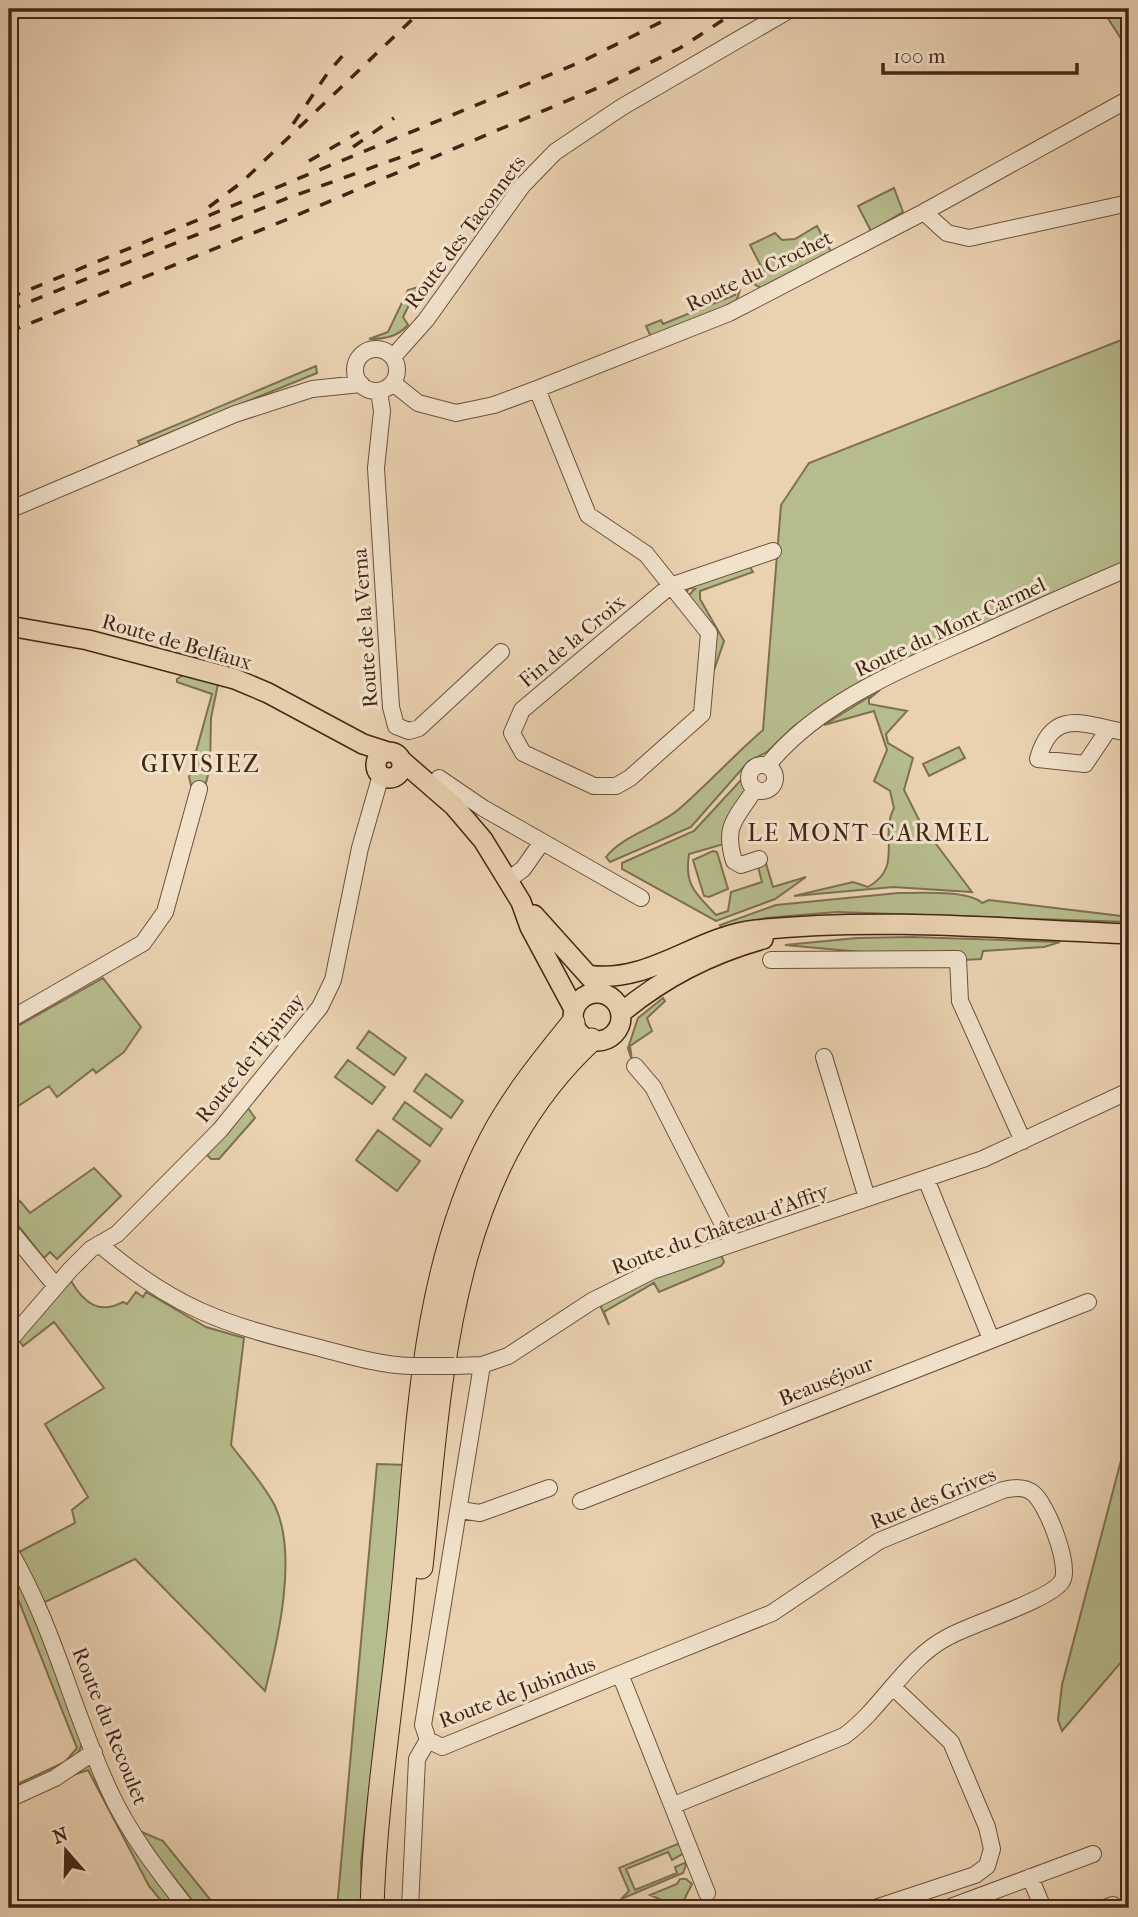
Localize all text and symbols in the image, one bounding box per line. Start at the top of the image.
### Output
scale bar [883,32,1077,76]
text: 100 m [893,44,946,68]
street label: Route des Taconnets [400,151,531,313]
street label: Route du Crochet [682,225,836,317]
street label: Route de la Verna [347,547,383,708]
street label: Route du Mont-Carmel [851,572,1050,682]
street label: Fin de la Croix [514,590,630,692]
street label: Route de Belfaux [99,609,255,675]
district label: GIVISIEZ [141,750,261,778]
district label: LE MONT-CARMEL [747,819,991,847]
street label: Route de l'Epinay [191,988,310,1127]
street label: Route du Château-d'Affry [608,1178,832,1279]
street label: Beauséjour [775,1351,877,1411]
street label: Rue des Grives [867,1462,1000,1534]
street label: Route du Recoulet [67,1644,153,1809]
street label: Route de Jubindus [435,1651,599,1733]
north arrow [32,1815,102,1885]
text: N [50,1823,72,1849]

